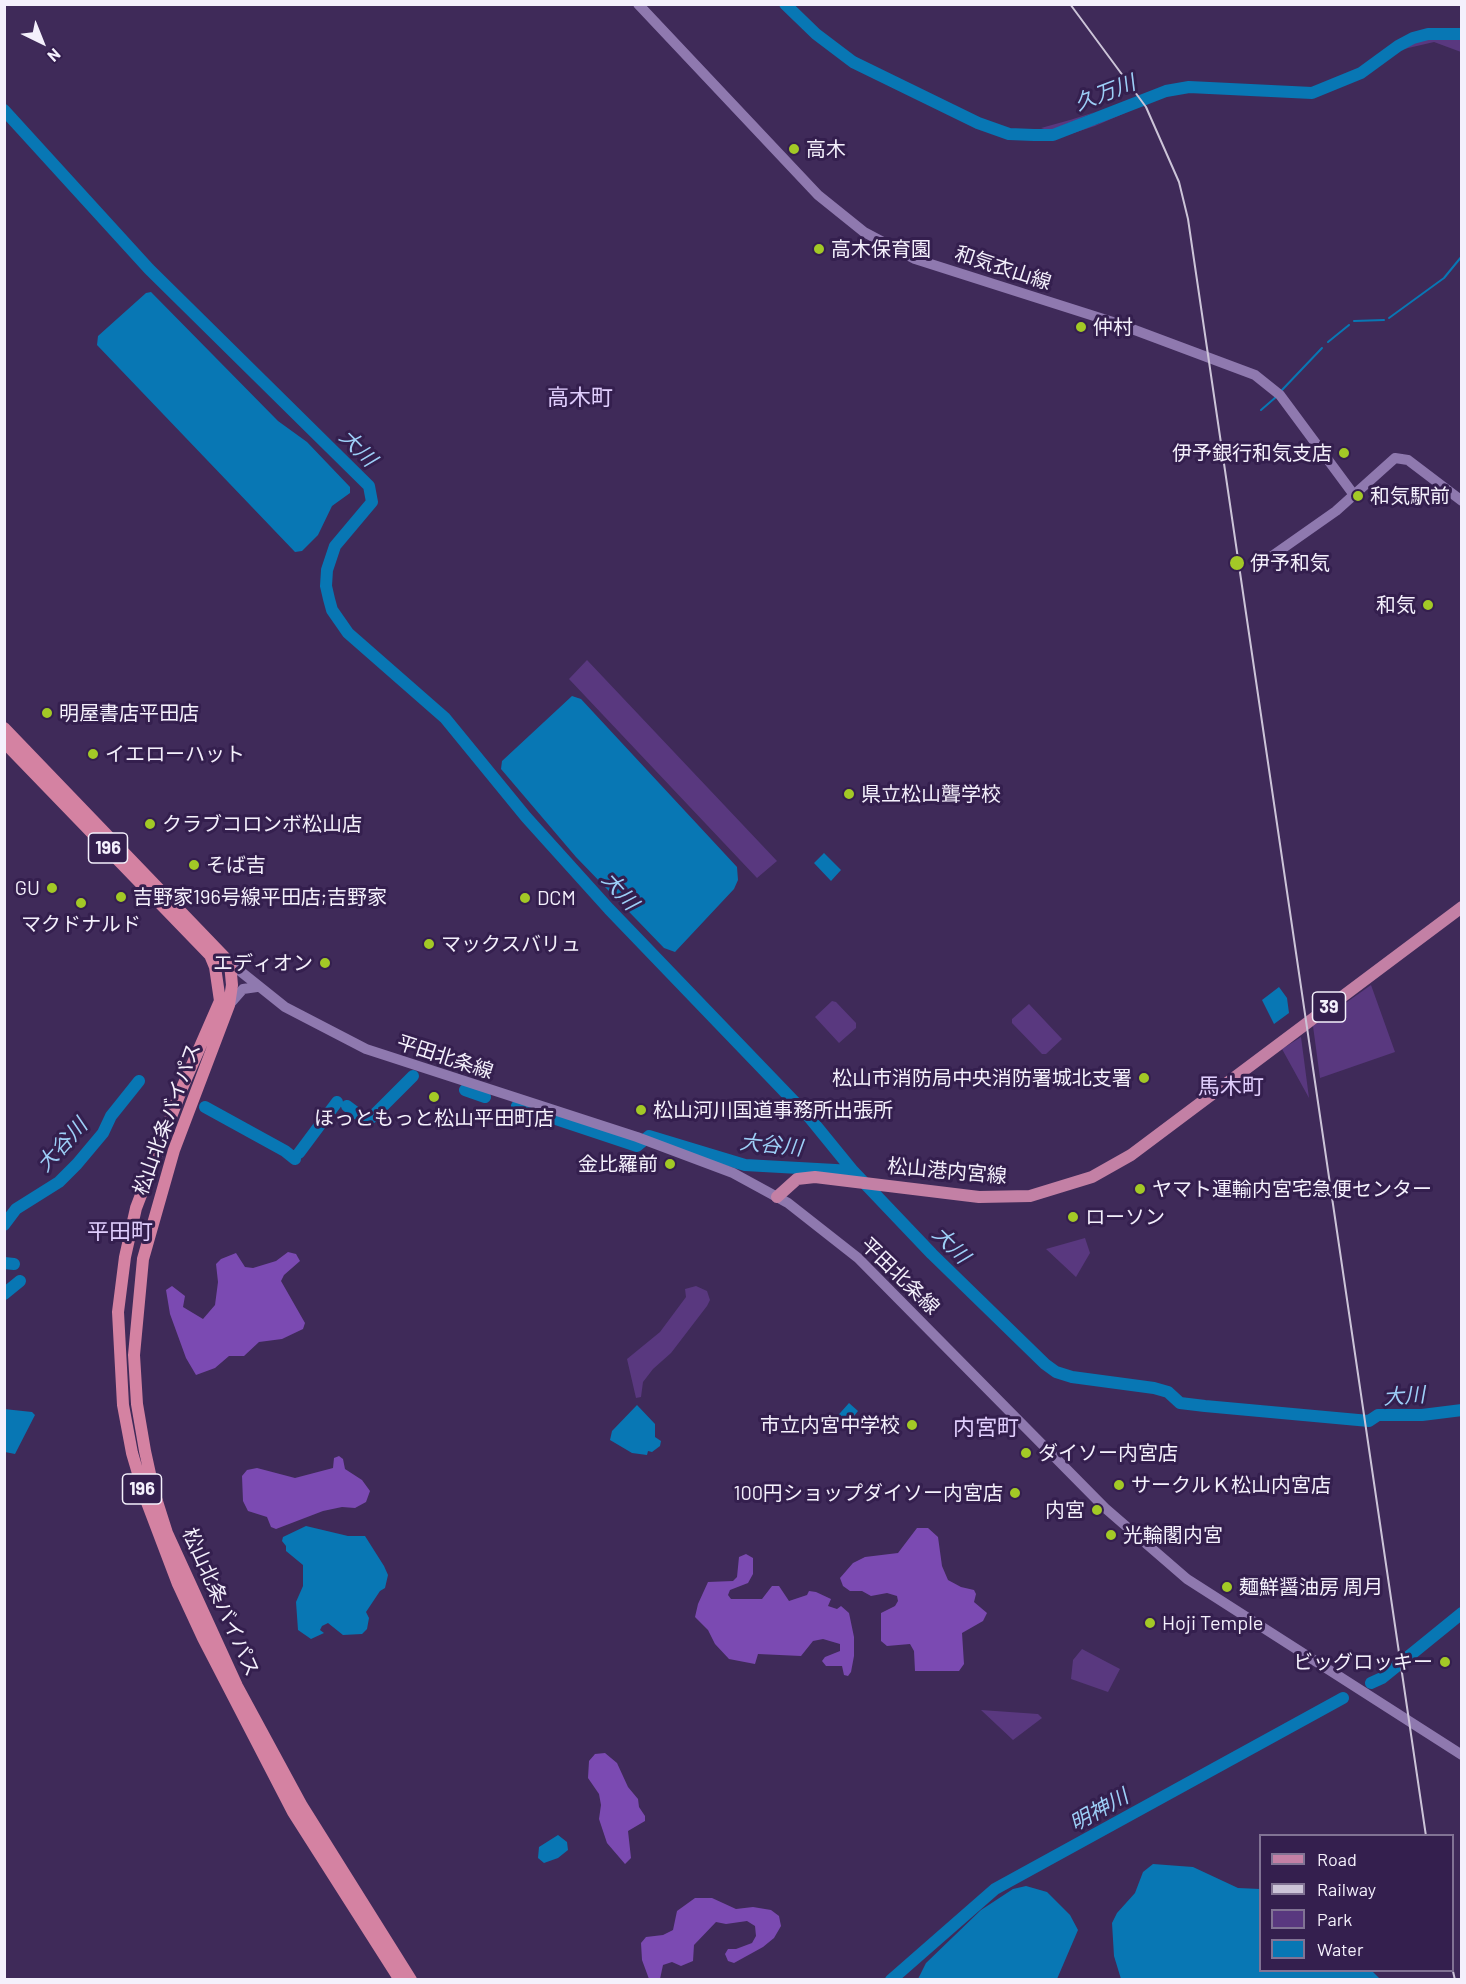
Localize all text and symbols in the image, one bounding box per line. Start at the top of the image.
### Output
north arrow [12,12,72,72]
text: N [44,45,65,66]
water label: 久万川 [1071,70,1139,116]
place label: 高木 [806,137,846,161]
marker: 高木 [787,142,801,156]
place label: 高木保育園 [831,237,931,261]
street label: 和気衣山線 [952,241,1054,295]
marker: 高木保育園 [812,242,826,256]
place label: 仲村 [1093,315,1133,339]
marker: 仲村 [1074,320,1088,334]
district label: 高木町 [547,385,613,411]
water label: 大川 [334,424,382,472]
place label: 伊予銀行和気支店 [1172,441,1332,465]
marker: 伊予銀行和気支店 [1337,446,1351,460]
place label: 和気駅前 [1370,484,1450,508]
marker: 和気駅前 [1351,489,1365,503]
place label: 伊予和気 [1250,551,1330,575]
marker: 伊予和気 [1228,554,1246,572]
place label: 和気 [1376,593,1416,617]
marker: 和気 [1421,598,1435,612]
place label: 明屋書店平田店 [59,701,199,725]
marker: 明屋書店平田店 [40,706,54,720]
place label: イエローハット [105,742,245,766]
marker: イエローハット [86,747,100,761]
place label: 県立松山聾学校 [861,782,1001,806]
marker: 県立松山聾学校 [842,787,856,801]
place label: クラブコロンボ松山店 [162,812,362,836]
marker: クラブコロンボ松山店 [143,817,157,831]
road number: 196 [88,833,128,863]
place label: そば吉 [206,853,266,877]
marker: そば吉 [187,858,201,872]
water label: 大川 [597,867,643,915]
place label: GU [15,876,40,900]
marker: GU [45,881,59,895]
place label: 吉野家196号線平田店;吉野家 [133,885,387,909]
place label: DCM [537,886,576,910]
marker: 吉野家196号線平田店;吉野家 [114,890,128,904]
marker: DCM [518,891,532,905]
marker: マクドナルド [74,896,88,910]
place label: マクドナルド [21,912,141,936]
place label: マックスバリュ [441,932,581,956]
marker: マックスバリュ [422,937,436,951]
place label: エディオン [213,951,313,975]
marker: エディオン [318,956,332,970]
road number: 39 [1312,992,1346,1022]
street label: 平田北条線 [394,1030,496,1084]
street label: 松山北条バイパス [128,1040,206,1198]
place label: 松山市消防局中央消防署城北支署 [832,1066,1132,1090]
marker: 松山市消防局中央消防署城北支署 [1137,1071,1151,1085]
district label: 馬木町 [1198,1074,1264,1100]
marker: ほっともっと松山平田町店 [427,1090,441,1104]
place label: 松山河川国道事務所出張所 [653,1098,893,1122]
marker: 松山河川国道事務所出張所 [634,1103,648,1117]
place label: ほっともっと松山平田町店 [314,1106,554,1130]
water label: 大谷川 [32,1113,92,1177]
water label: 大谷川 [738,1129,804,1161]
place label: 金比羅前 [578,1152,658,1176]
street label: 松山港内宮線 [886,1154,1008,1188]
marker: 金比羅前 [663,1157,677,1171]
place label: ヤマト運輸内宮宅急便センター [1152,1177,1432,1201]
marker: ヤマト運輸内宮宅急便センター [1133,1182,1147,1196]
place label: ローソン [1085,1205,1165,1229]
marker: ローソン [1066,1210,1080,1224]
district label: 平田町 [87,1219,153,1245]
water label: 大川 [927,1221,975,1269]
street label: 平田北条線 [856,1233,944,1319]
water label: 大川 [1382,1382,1426,1410]
place label: 市立内宮中学校 [760,1413,900,1437]
district label: 内宮町 [953,1415,1019,1441]
marker: 市立内宮中学校 [905,1418,919,1432]
place label: ダイソー内宮店 [1038,1441,1178,1465]
marker: ダイソー内宮店 [1019,1446,1033,1460]
place label: サークルＫ松山内宮店 [1131,1473,1331,1497]
road number: 196 [122,1474,162,1504]
marker: サークルＫ松山内宮店 [1112,1478,1126,1492]
place label: 100円ショップダイソー内宮店 [733,1481,1003,1505]
marker: 100円ショップダイソー内宮店 [1008,1486,1022,1500]
place label: 内宮 [1045,1498,1085,1522]
marker: 内宮 [1090,1503,1104,1517]
place label: 光輪閣内宮 [1123,1523,1223,1547]
street label: 松山北条バイパス [177,1524,265,1680]
marker: 光輪閣内宮 [1104,1528,1118,1542]
place label: 麺鮮醤油房 周月 [1239,1575,1383,1599]
marker: 麺鮮醤油房 周月 [1220,1580,1234,1594]
place label: Hoji Temple [1162,1611,1263,1635]
marker: Hoji Temple [1143,1616,1157,1630]
place label: ビッグロッキー [1293,1650,1433,1674]
marker: ビッグロッキー [1438,1655,1452,1669]
water label: 明神川 [1065,1784,1133,1836]
legend [1259,1834,1454,1972]
text: Road [1317,1848,1357,1870]
text: Railway [1317,1878,1376,1900]
text: Park [1317,1908,1352,1930]
text: Water [1317,1938,1364,1960]

